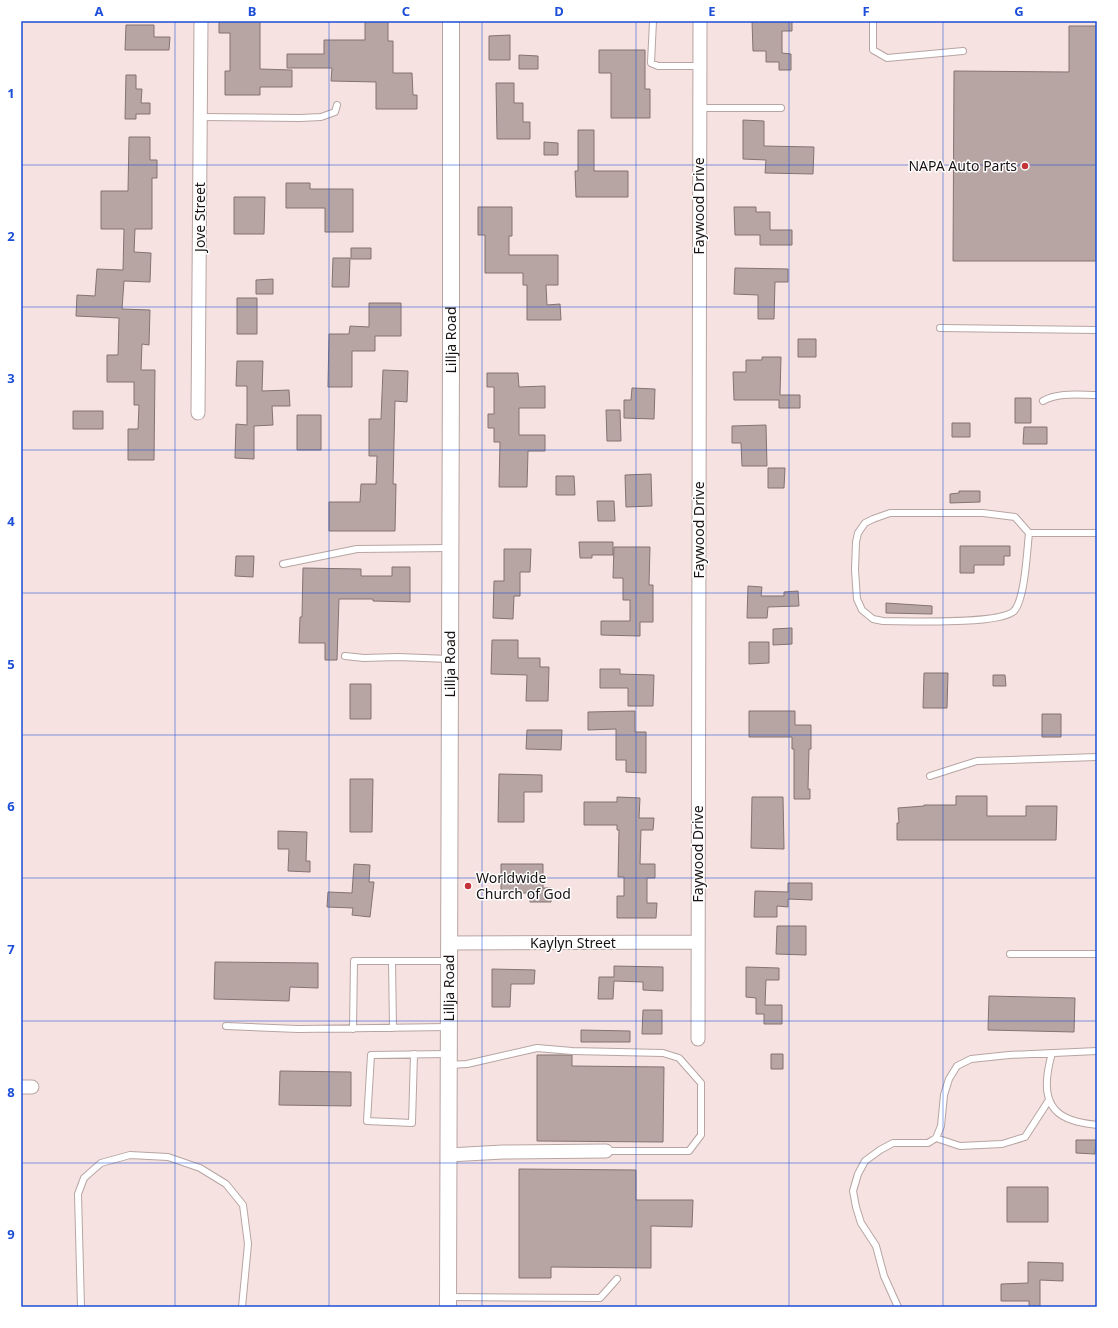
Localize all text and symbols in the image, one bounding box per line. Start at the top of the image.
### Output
text: A [95,2,104,20]
text: B [248,2,256,20]
text: C [402,2,410,20]
text: D [554,2,564,20]
text: E [708,2,716,20]
text: F [862,2,870,20]
text: G [1014,2,1024,20]
text: 1 [7,84,15,102]
place label: NAPA Auto Parts [908,156,1017,175]
street label: Faywood Drive [689,157,708,255]
marker: NAPA Auto Parts [1020,161,1030,171]
street label: Jove Street [190,182,209,254]
text: 2 [7,227,15,245]
street label: Lillja Road [441,306,460,374]
text: 3 [7,369,15,387]
street label: Faywood Drive [689,481,708,579]
text: 4 [7,512,15,530]
street label: Lillja Road [440,630,459,698]
text: 5 [7,655,15,673]
text: 6 [7,797,15,815]
street label: Faywood Drive [688,805,707,903]
place label: Worldwide Church of God [476,868,571,903]
marker: Worldwide Church of God [463,881,473,891]
street label: Kaylyn Street [530,933,616,952]
text: 7 [7,940,15,958]
street label: Lillja Road [439,954,458,1022]
text: 8 [7,1083,15,1101]
text: 9 [7,1225,15,1243]

